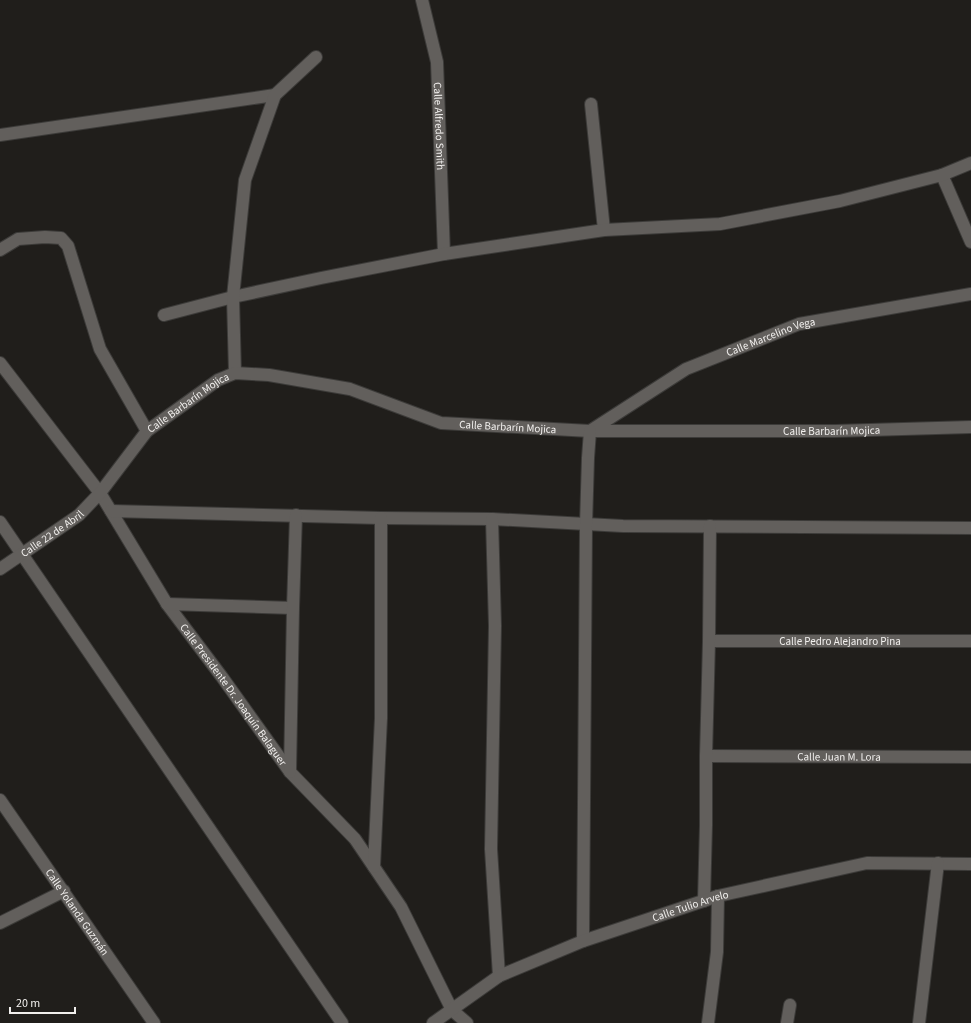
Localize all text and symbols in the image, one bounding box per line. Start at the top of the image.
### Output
street label: Calle Alfredo Smith [430,82,448,170]
street label: Calle Marcelino Vega [724,314,816,360]
street label: Calle Barbarín Mojica [144,369,231,436]
street label: Calle Barbarín Mojica [459,416,557,437]
street label: Calle Barbarín Mojica [783,422,880,439]
street label: Calle 22 de Abril [17,507,87,560]
street label: Calle Presidente Dr. Joaquín Balaguer [177,620,291,769]
street label: Calle Pedro Alejandro Pina [779,634,901,649]
street label: Calle Juan M. Lora [797,749,881,764]
street label: Calle Yolanda Guzmán [42,866,113,958]
street label: Calle Tulio Arvelo [650,886,730,925]
scale bar [10,989,75,1015]
text: 20 m [16,995,40,1012]

